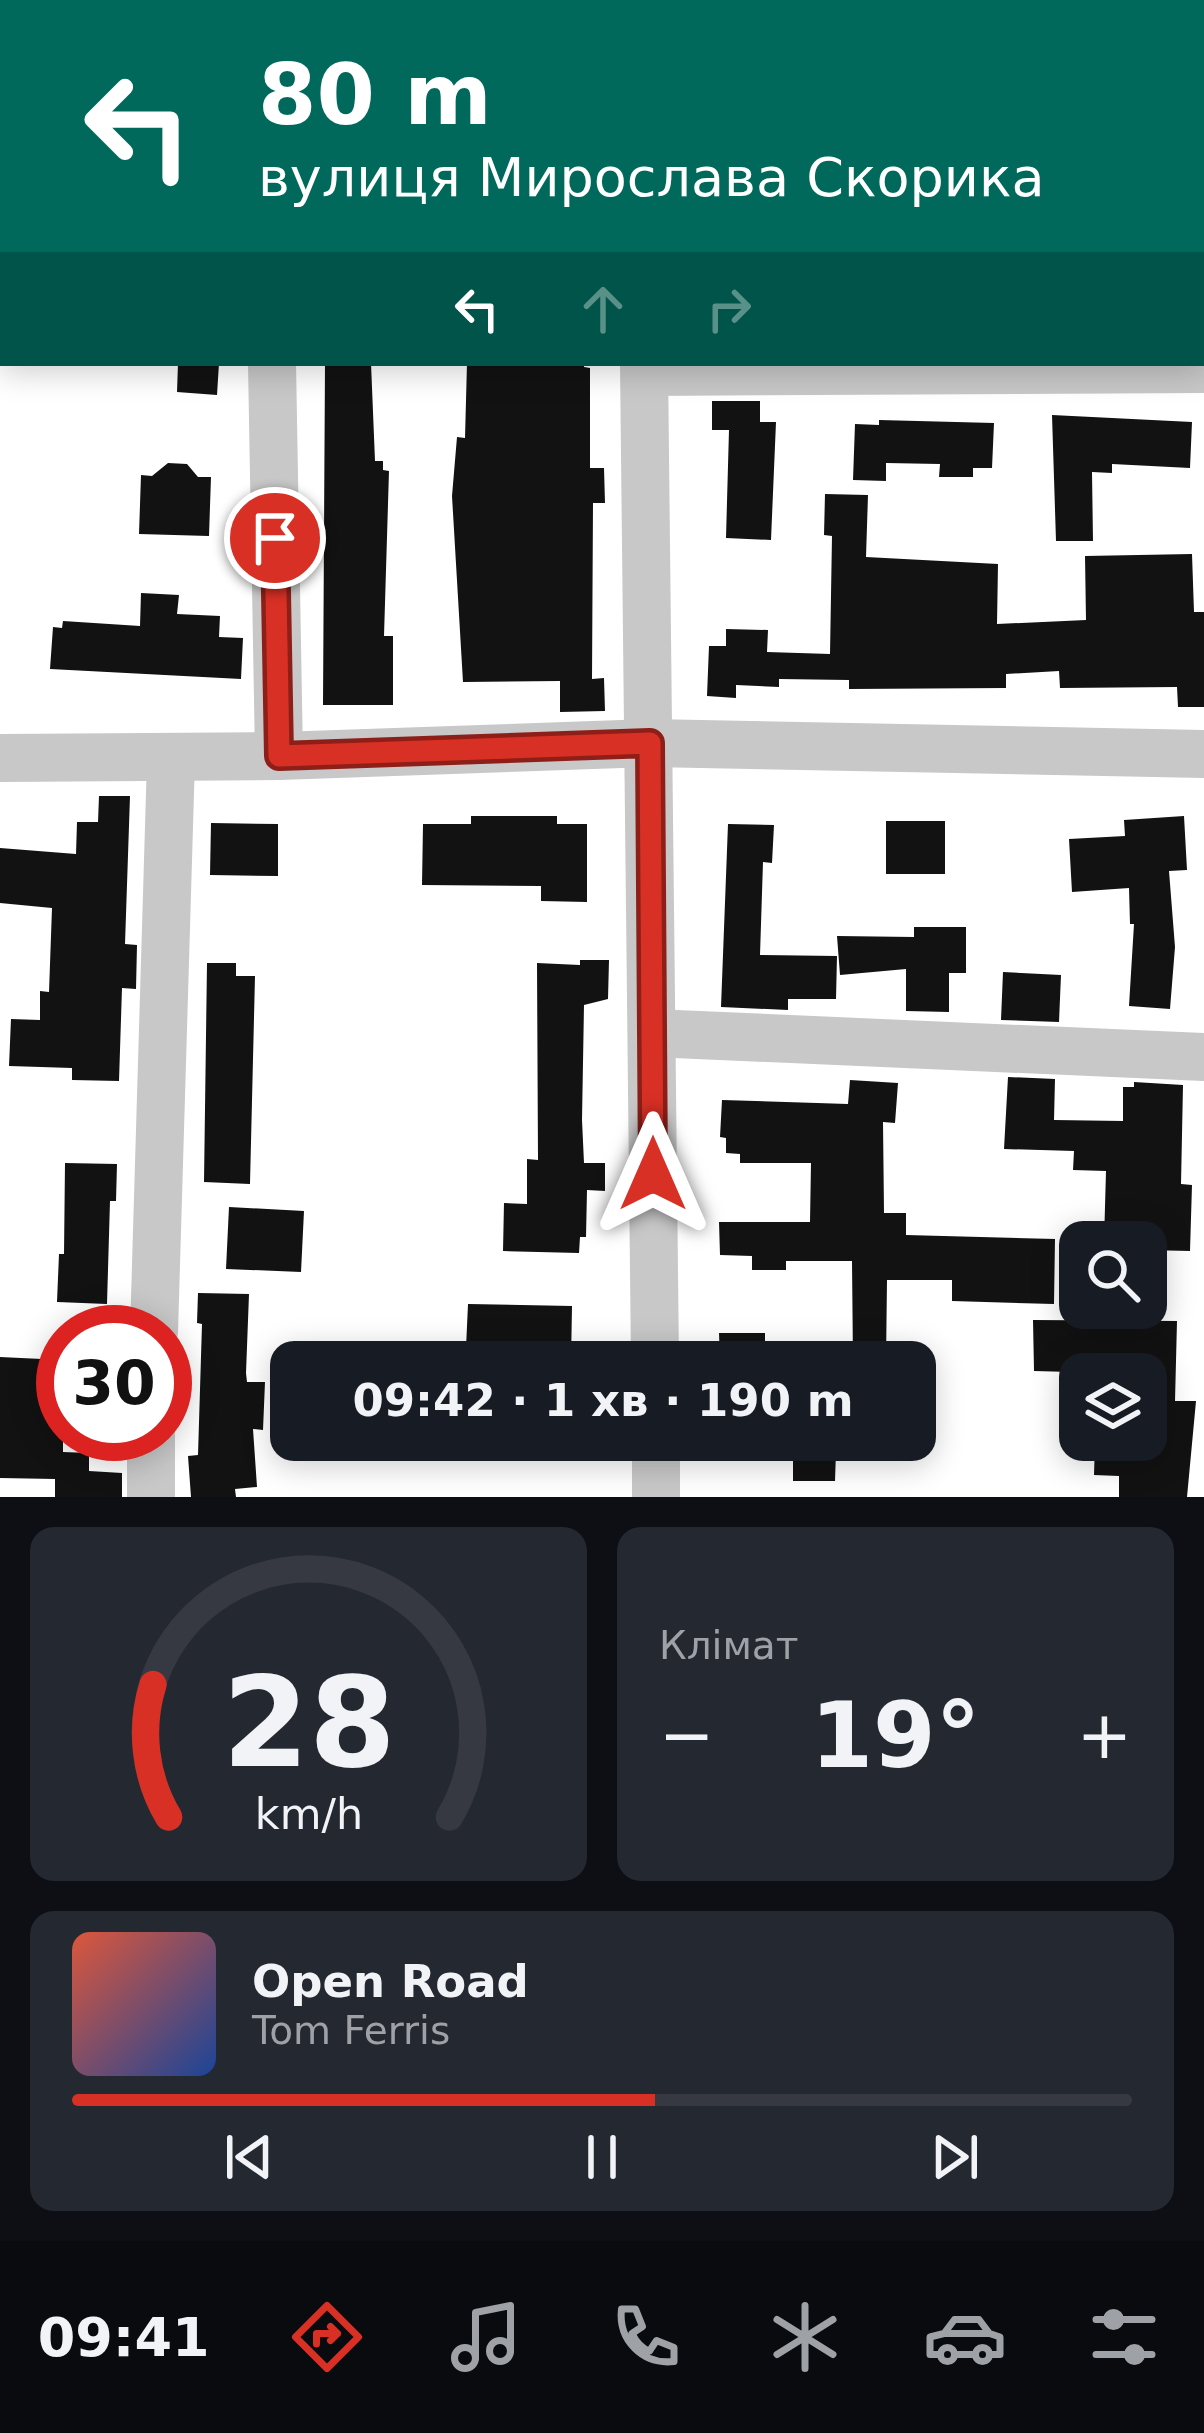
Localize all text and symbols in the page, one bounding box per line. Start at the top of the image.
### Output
text: 80 m [258,46,492,144]
icon: left [60,48,216,204]
text: вулиця Мирослава Скорика [258,146,1045,209]
icon: left [444,276,510,342]
icon: ahead [570,276,636,342]
icon: right [696,276,762,342]
pin [224,487,326,589]
icon: arrive [242,505,308,571]
position arrow [590,1111,716,1237]
map controls [1059,1221,1167,1461]
button: search [1059,1221,1167,1329]
speed limit sign: 30 [36,1305,192,1461]
button: layers [1059,1353,1167,1461]
text: 09:42 · 1 хв · 190 m [352,1374,854,1427]
text: Клімат [659,1623,799,1668]
text: 28 [222,1650,395,1795]
text: 19° [810,1683,981,1788]
text: − [659,1697,714,1774]
text: + [1077,1697,1132,1774]
text: km/h [254,1789,363,1839]
text: Open Road [252,1955,529,2008]
text: Tom Ferris [252,2008,450,2053]
icon: previous [216,2124,282,2190]
icon: pause [569,2124,635,2190]
icon: next [922,2124,988,2190]
icon: directions [285,2295,369,2379]
icon: music [444,2295,528,2379]
icon: phone [604,2295,688,2379]
icon: climate [763,2295,847,2379]
icon: car [923,2295,1007,2379]
icon: filters [1082,2295,1166,2379]
text: 09:41 [38,2306,210,2369]

